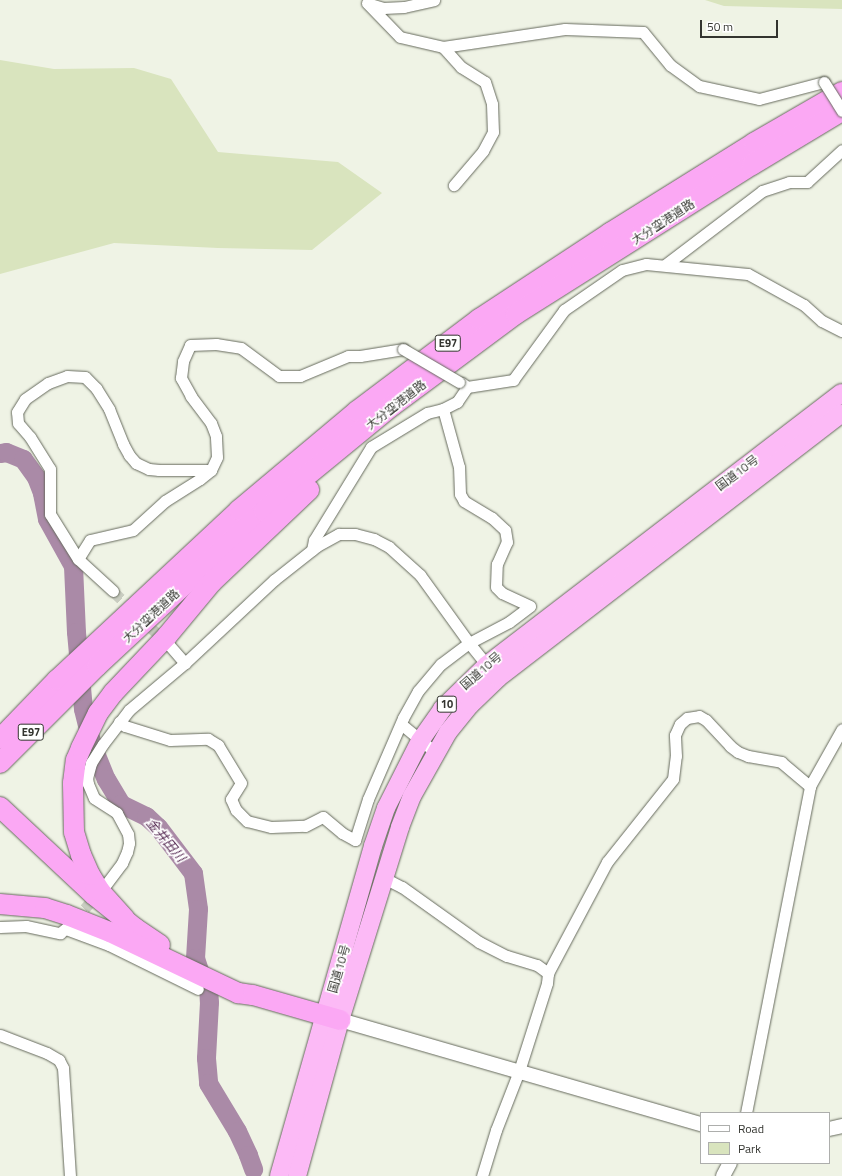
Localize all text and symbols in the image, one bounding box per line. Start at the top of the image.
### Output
scale bar [702,12,780,38]
text: 50 m [707,17,733,36]
street label: 大分空港道路 [629,196,697,248]
road number: E97 [434,334,462,352]
street label: 大分空港道路 [363,377,429,433]
street label: 国道10号 [713,452,761,494]
street label: 大分空港道路 [120,586,182,646]
street label: 国道10号 [458,649,504,693]
road number: 10 [436,695,458,713]
road number: E97 [17,723,45,741]
water label: 金井田川 [143,815,189,865]
street label: 国道10号 [325,943,353,995]
legend [700,1112,830,1164]
text: Road [738,1119,764,1138]
text: Park [738,1139,761,1158]

